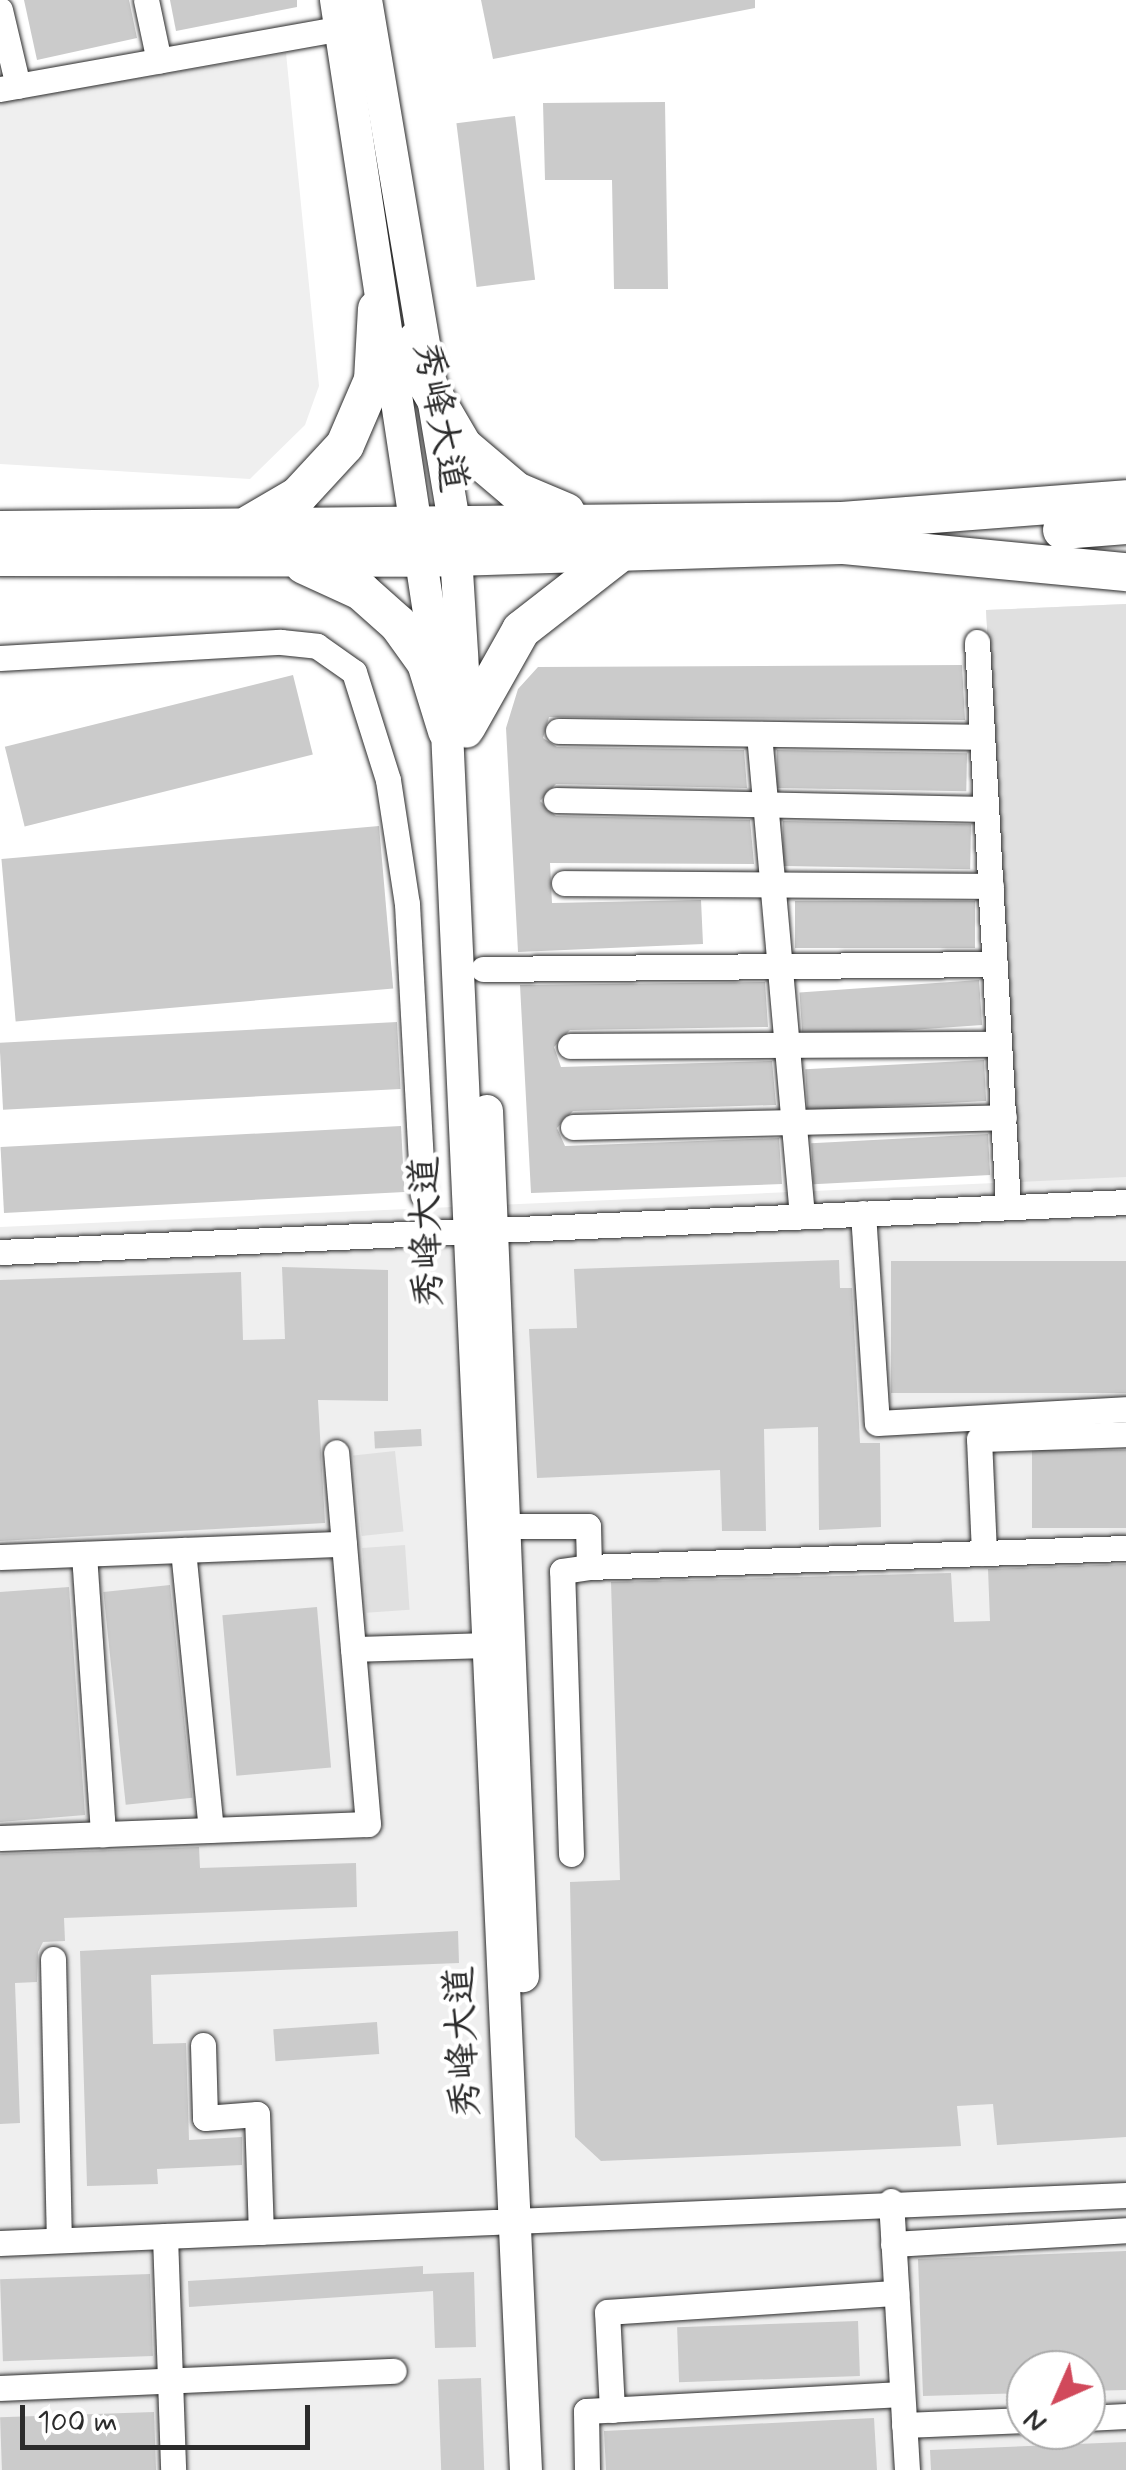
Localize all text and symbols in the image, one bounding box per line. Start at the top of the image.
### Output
street label: 秀峰大道 [402,338,476,496]
street label: 秀峰大道 [403,1155,453,1309]
street label: 秀峰大道 [437,1965,491,2119]
north arrow [1006,2350,1106,2450]
scale bar [25,2385,315,2447]
text: N [1016,2400,1056,2440]
text: 100 m [37,2403,118,2442]

